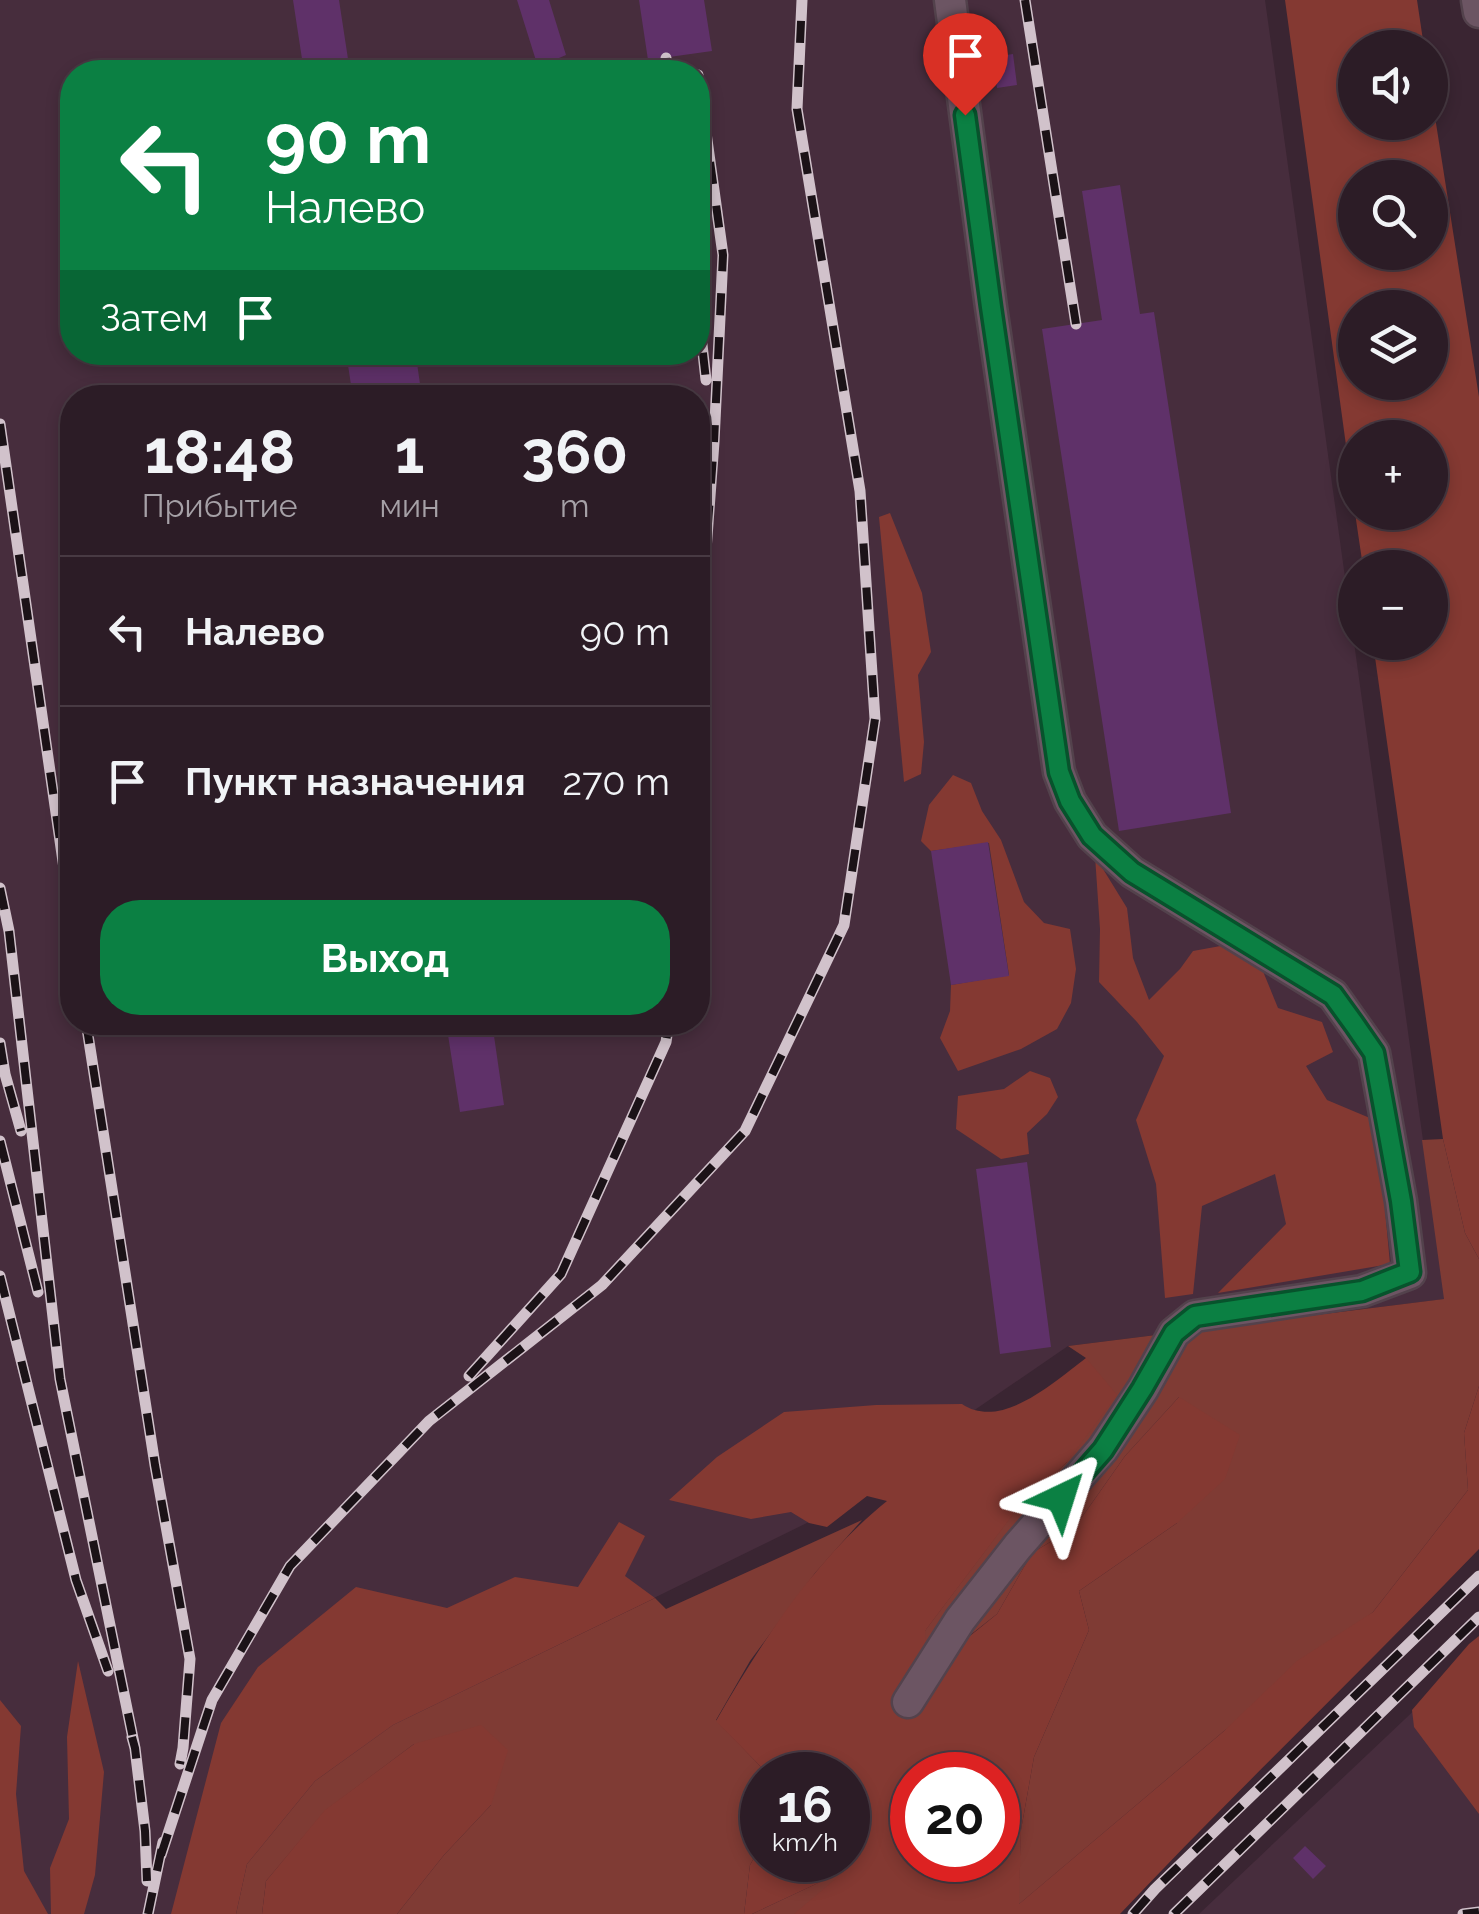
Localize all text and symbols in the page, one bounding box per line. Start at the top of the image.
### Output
pin [923,13,1008,116]
icon: arrive [938,28,993,83]
map controls [1338,30,1448,660]
button: sound [1338,30,1448,140]
text: 90 m [265,97,431,179]
icon: left [100,100,230,230]
button: search [1338,160,1448,270]
text: Налево [265,181,425,234]
icon: arrive [228,290,283,345]
button: layers [1338,290,1448,400]
text: Затем [100,295,208,340]
text: 18:48 [144,417,295,487]
text: 1 [395,417,424,487]
text: 360 [521,417,628,487]
button: + [1338,420,1448,530]
text: Прибытие [142,487,298,524]
text: мин [379,487,440,524]
text: m [560,487,589,524]
button: − [1338,550,1448,660]
icon: left [100,604,155,659]
text: Налево [185,609,325,654]
text: 90 m [580,609,670,654]
icon: arrive [100,754,155,809]
text: Пункт назначения [185,759,526,804]
text: 270 m [562,759,670,804]
button: Выход [100,900,670,1015]
position arrow [1009,1446,1113,1550]
speed limit sign: 20 [890,1752,1020,1882]
text: 16 [777,1775,833,1834]
text: km/h [772,1827,838,1857]

